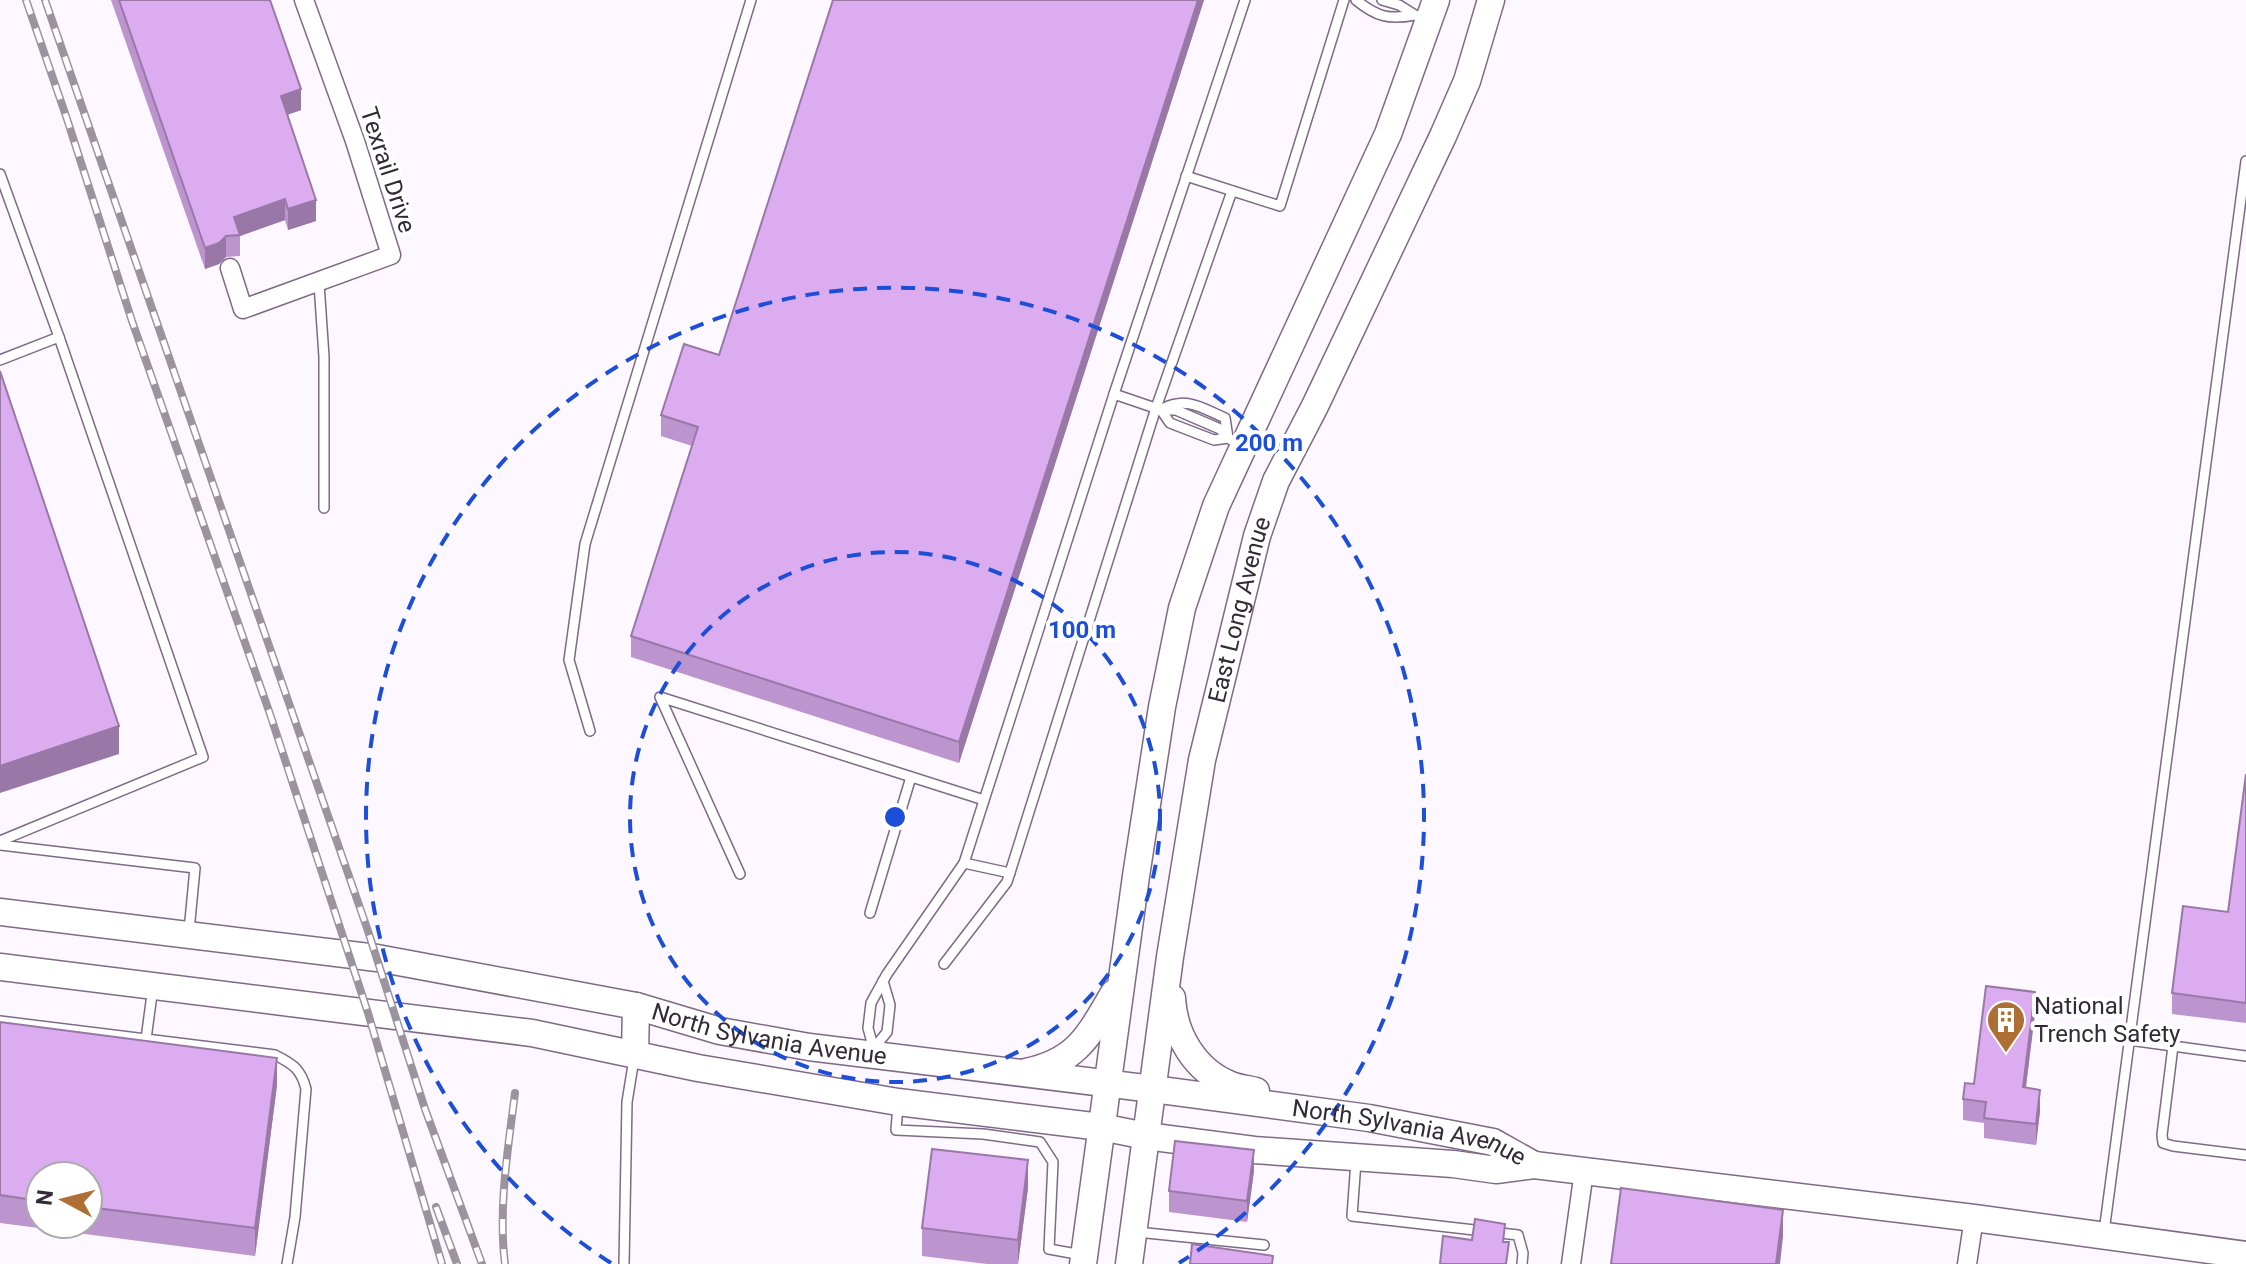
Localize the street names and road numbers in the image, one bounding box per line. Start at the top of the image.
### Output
street label: Texrail Drive [355,104,421,236]
street label: East Long Avenue [1203,513,1277,706]
street label: North Sylvania Avenue [648,997,888,1070]
street label: North Sylvania Avenue [1290,1094,1531,1172]

